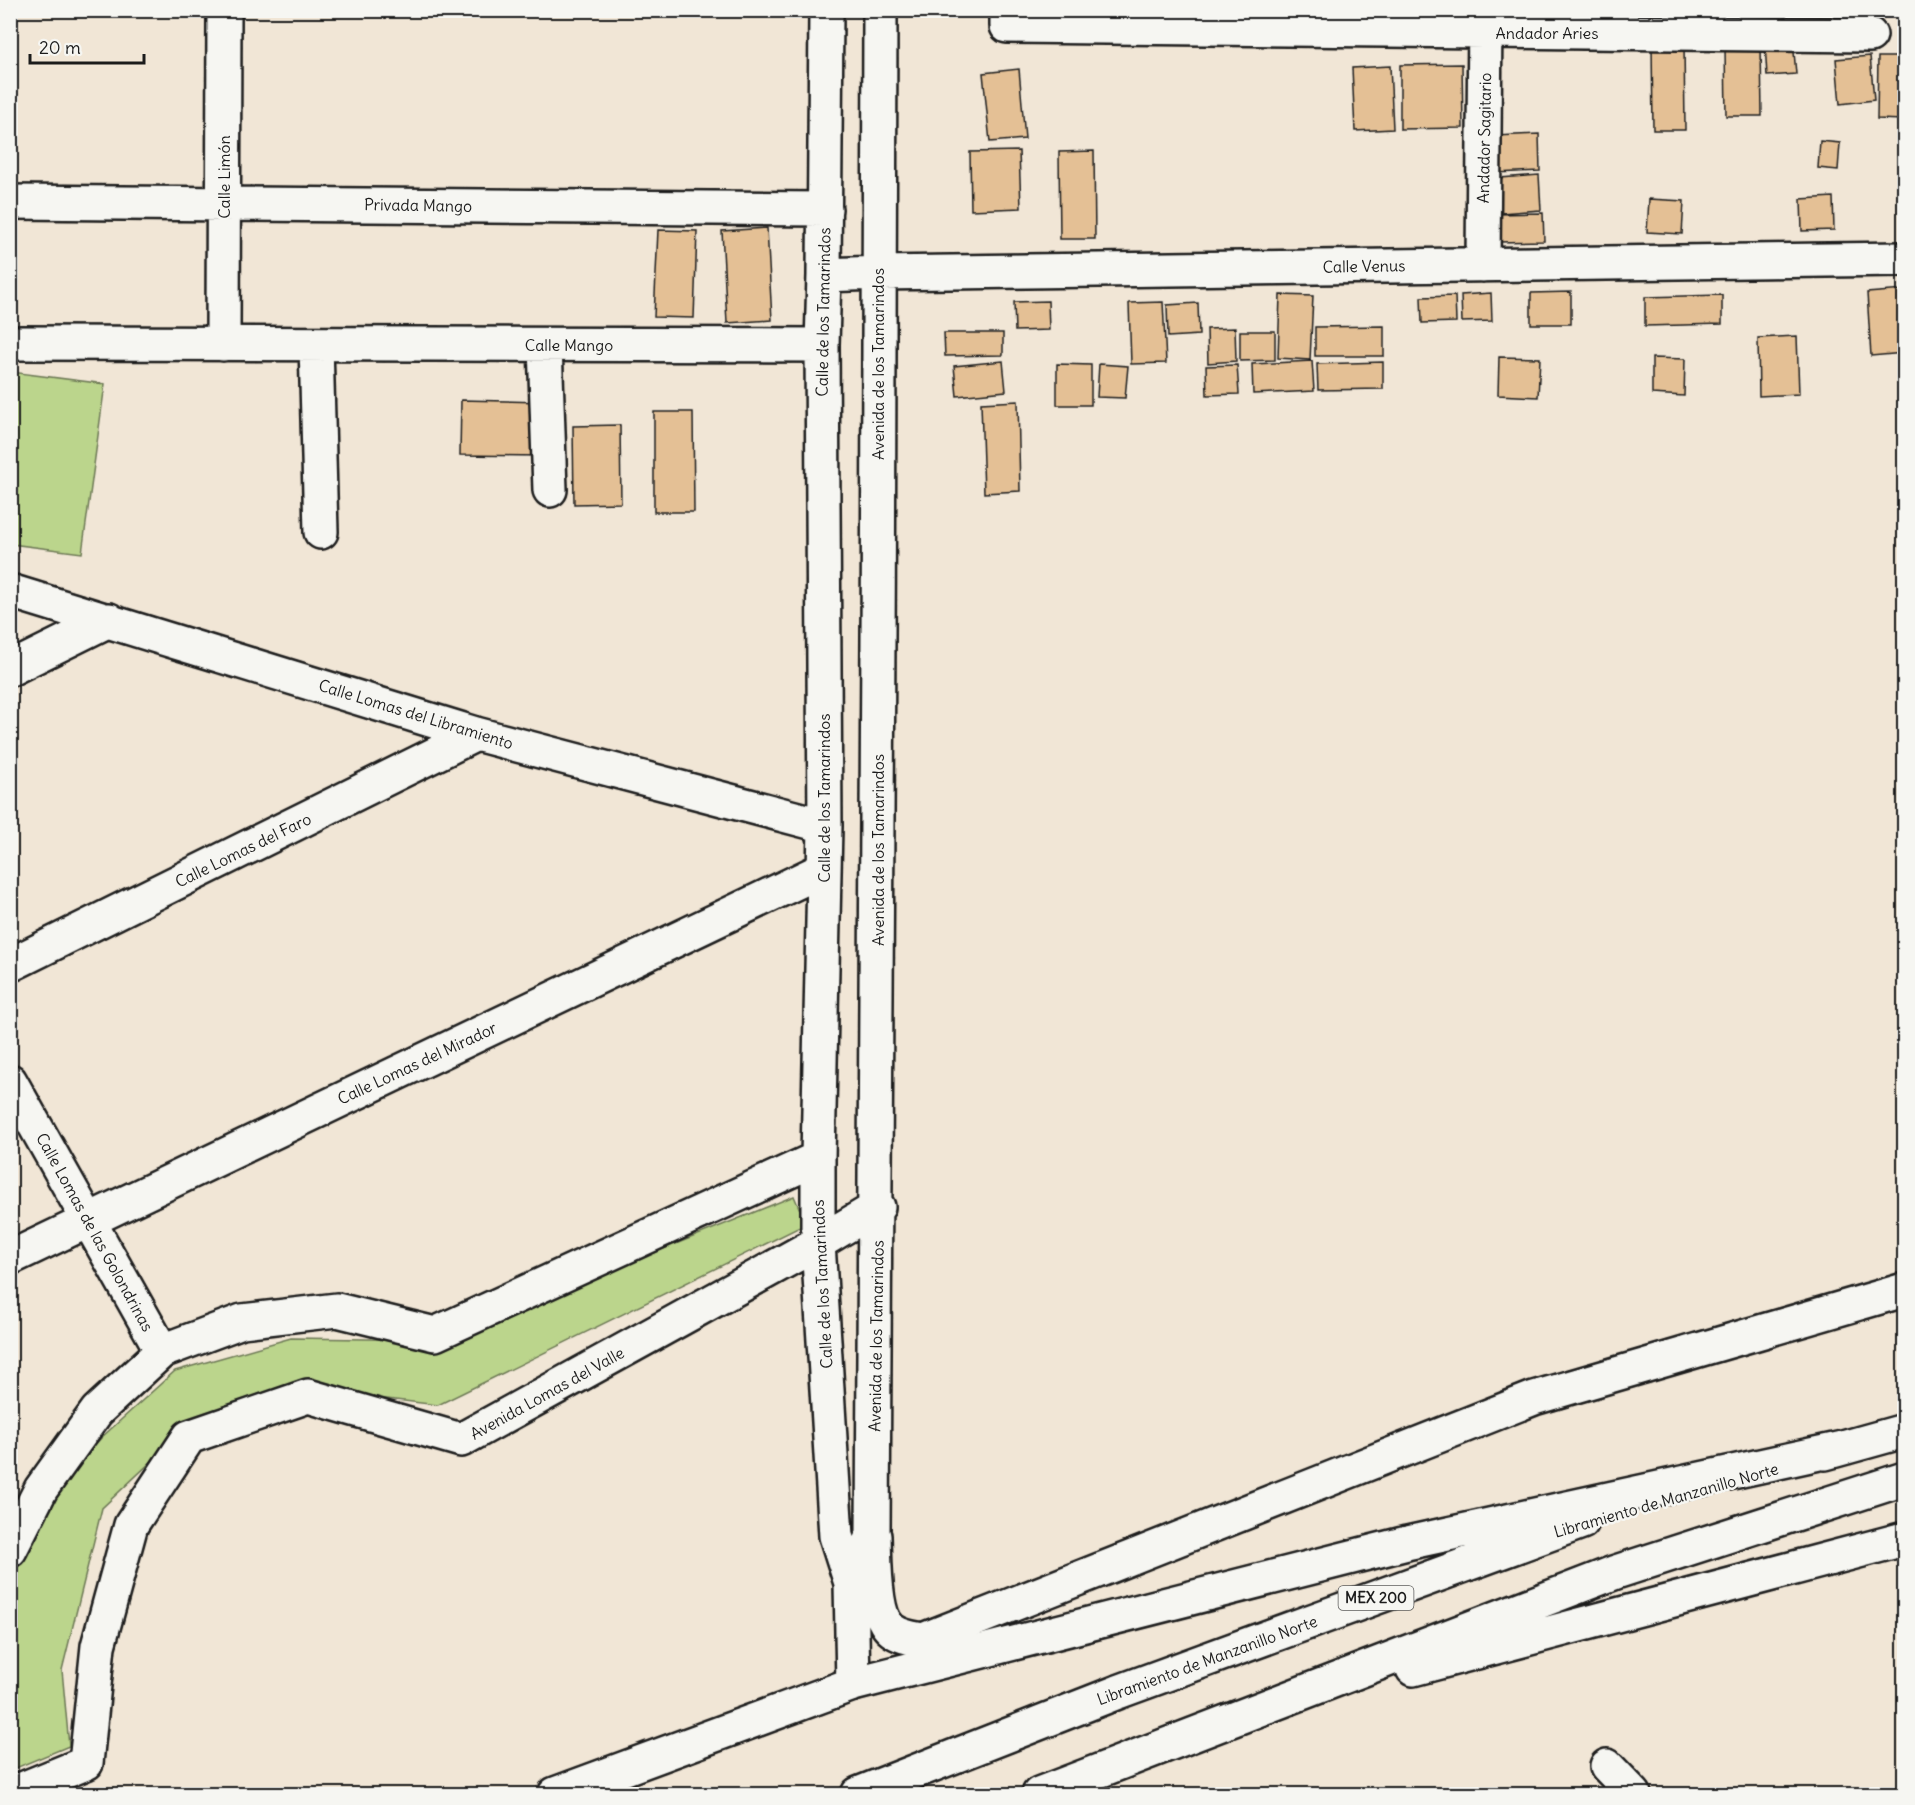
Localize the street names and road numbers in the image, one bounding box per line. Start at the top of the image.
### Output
street label: Andador Aries [1495,23,1599,43]
street label: Andador Sagitario [1473,72,1495,204]
street label: Calle Limón [214,135,234,219]
street label: Privada Mango [364,194,472,216]
street label: Calle de los Tamarindos [812,227,834,397]
street label: Calle Venus [1322,255,1406,277]
street label: Avenida de los Tamarindos [868,268,888,460]
street label: Calle Mango [525,335,613,355]
street label: Calle Lomas del Libramiento [316,675,516,753]
street label: Calle de los Tamarindos [814,713,834,883]
street label: Avenida de los Tamarindos [868,754,888,946]
street label: Calle Lomas del Faro [172,808,314,892]
street label: Calle Lomas del Mirador [334,1017,500,1109]
street label: Calle Lomas de las Golondrinas [32,1129,158,1335]
street label: Calle de los Tamarindos [808,1199,836,1369]
street label: Avenida de los Tamarindos [864,1240,888,1432]
street label: Avenida Lomas del Valle [466,1342,628,1444]
street label: Libramiento de Manzanillo Norte [1551,1458,1781,1542]
road number: MEX 200 [1338,1586,1414,1610]
street label: Libramiento de Manzanillo Norte [1094,1611,1320,1709]

